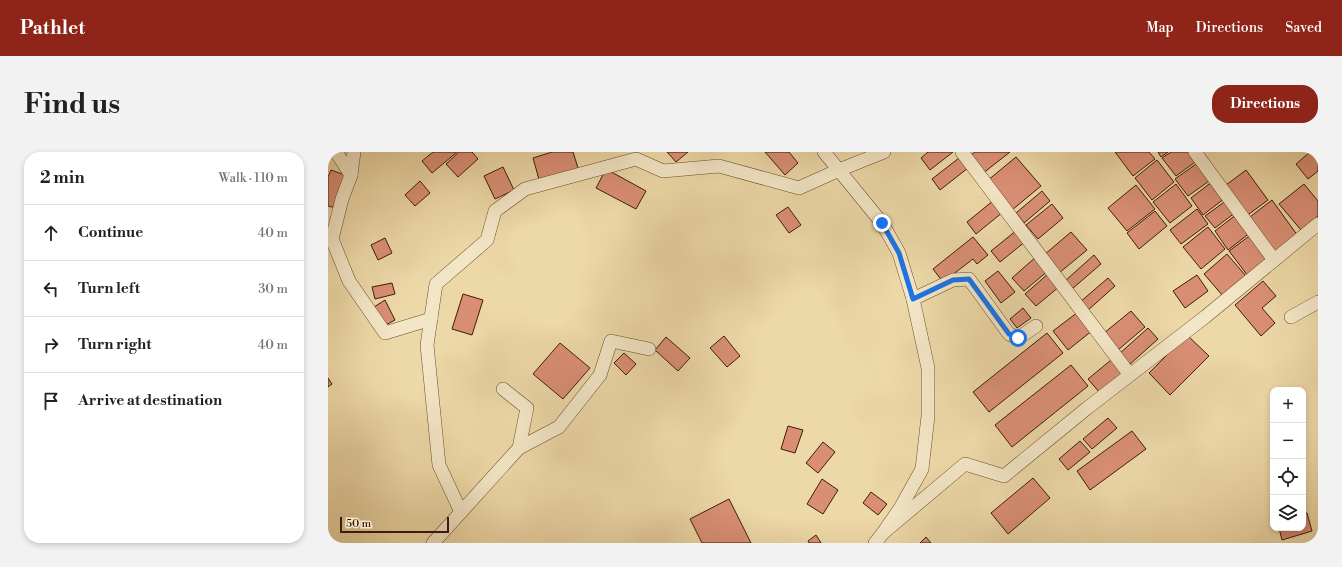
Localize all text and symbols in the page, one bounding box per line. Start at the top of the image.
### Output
text: Pathlet [20,16,85,40]
text: Map [1146,19,1174,37]
text: Directions [1196,19,1263,37]
text: Saved [1285,19,1322,37]
button: Directions [1212,85,1318,123]
text: Find us [24,87,120,122]
text: 2 min [40,167,85,189]
text: Walk · 110 m [218,170,288,186]
route end [873,214,891,232]
icon: ahead [40,222,62,244]
text: Continue [78,223,143,242]
text: 40 m [258,225,288,241]
icon: left [40,278,62,300]
text: Turn left [78,279,140,298]
text: 30 m [258,281,288,297]
route start [1009,329,1027,347]
icon: right [40,334,62,356]
text: Turn right [78,335,152,354]
text: 40 m [258,337,288,353]
map controls [1270,387,1306,531]
button: + [1270,387,1306,423]
icon: arrive [40,390,62,412]
text: Arrive at destination [78,391,222,410]
button: − [1270,423,1306,459]
button: locate [1270,459,1306,495]
button: layers [1270,495,1306,531]
scale bar [340,515,449,534]
text: 50 m [346,517,371,531]

